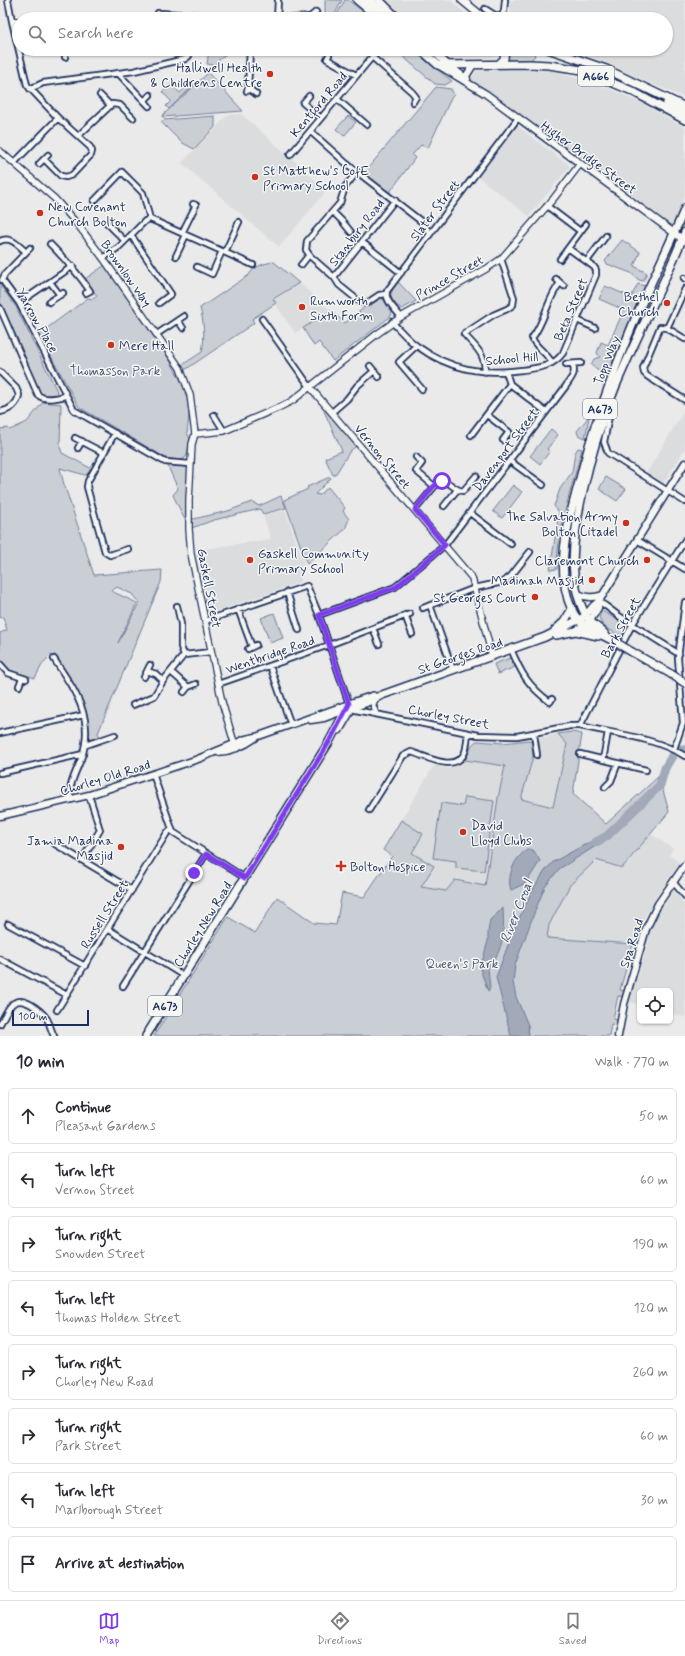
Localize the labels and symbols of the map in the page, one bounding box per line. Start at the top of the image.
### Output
place label: Halliwell Health & Childrens Centre [150,60,262,92]
road number: A666 [578,66,614,86]
marker: Halliwell Health & Childrens Centre [265,69,275,79]
street label: Kentford Road [287,69,353,143]
street label: Higher Bridge Street [536,118,639,200]
place label: St Matthew's CofE Primary School [263,163,369,195]
marker: St Matthew's CofE Primary School [250,172,260,182]
street label: Slater Street [407,177,464,245]
street label: Stanbury Road [326,196,389,270]
place label: New Covenant Church Bolton [48,199,127,231]
marker: New Covenant Church Bolton [35,208,45,218]
street label: Brownlow Way [97,237,155,311]
street label: Prince Street [413,252,487,305]
street label: Beta Street [551,276,592,344]
street label: Yarrow Place [12,285,62,356]
place label: Bethel Church [618,289,659,321]
place label: Rumworth Sixth Form [310,293,373,325]
marker: Bethel Church [662,298,672,308]
marker: Rumworth Sixth Form [297,302,307,312]
street label: Topp Way [590,333,625,387]
place label: Mere Hall [119,338,174,355]
marker: Mere Hall [106,340,116,350]
street label: School Hill [485,349,539,370]
park label: Thomasson Park [70,363,161,380]
road number: A673 [583,399,617,419]
street label: Davenport Street [469,404,543,495]
street label: Vernon Street [350,421,414,493]
route start [433,472,451,490]
place label: The Salvation Army Bolton Citadel [506,509,618,541]
marker: The Salvation Army Bolton Citadel [621,518,631,528]
place label: Gaskell Community Primary School [258,546,369,578]
street label: Gaskell Street [192,547,225,629]
place label: Claremont Church [535,553,639,570]
marker: Gaskell Community Primary School [245,555,255,565]
marker: Claremont Church [642,555,652,565]
place label: Madinah Masjid [491,573,584,590]
marker: Madinah Masjid [587,575,597,585]
place label: St Georges Court [433,590,527,609]
marker: St Georges Court [530,592,540,602]
street label: Bark Street [598,594,645,661]
street label: Wentbridge Road [224,632,317,679]
street label: St Georges Road [416,634,506,681]
street label: Chorley Street [407,701,491,734]
street label: Chorley Old Road [58,757,153,800]
place label: David Lloyd Clubs [471,818,532,850]
marker: David Lloyd Clubs [458,827,468,837]
place label: Jamia Madina Masjid [27,833,113,865]
marker: Jamia Madina Masjid [116,842,126,852]
place label: Bolton Hospice [350,859,426,876]
marker: Bolton Hospice [335,860,347,872]
route end [185,864,203,882]
water label: River Croal [496,876,538,946]
street label: Russell Street [77,877,133,952]
street label: Chorley New Road [170,879,237,971]
street label: Spa Road [616,917,648,970]
park label: Queen's Park [426,956,499,973]
road number: A673 [148,996,182,1016]
scale bar [12,1008,89,1027]

